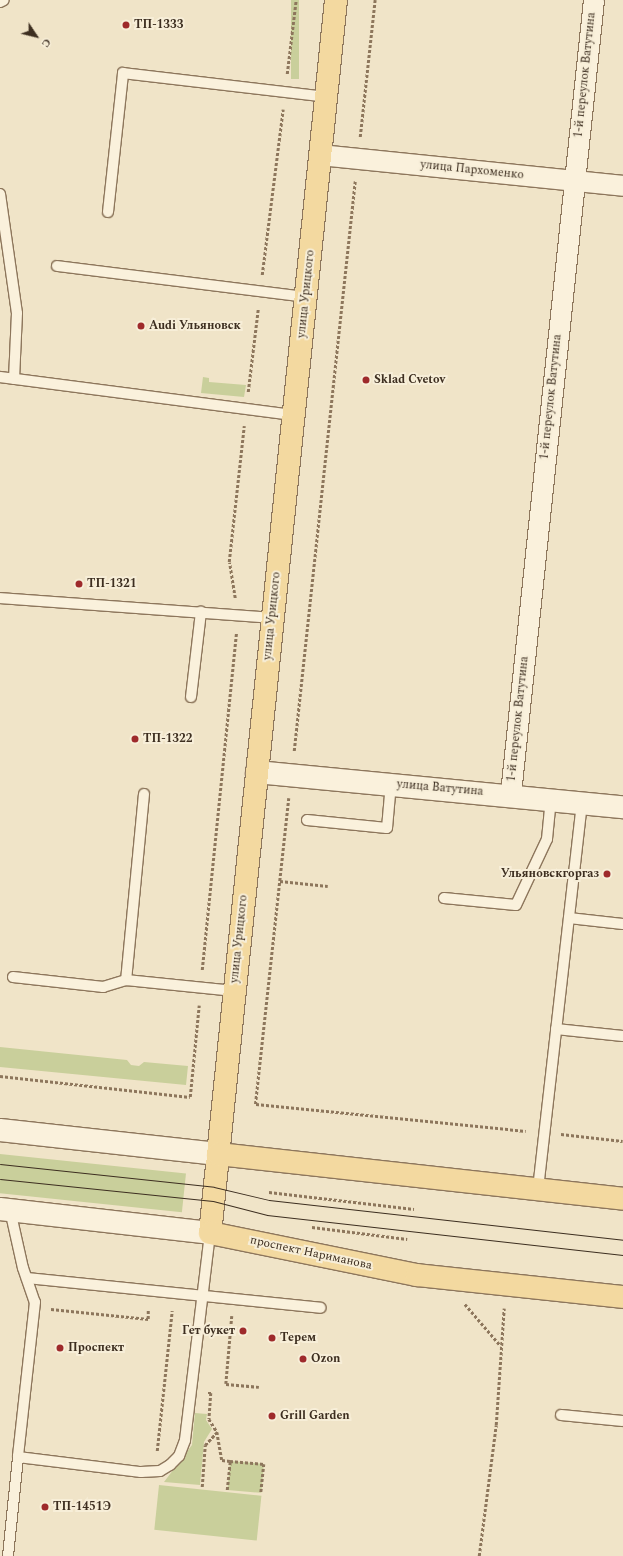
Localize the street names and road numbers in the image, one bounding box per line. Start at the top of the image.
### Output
street label: 1-й переулок Ватутина [571,12,599,138]
street label: улица Пархоменко [420,157,524,183]
street label: улица Урицкого [294,249,318,339]
street label: 1-й переулок Ватутина [537,334,565,460]
street label: улица Урицкого [260,571,284,661]
street label: 1-й переулок Ватутина [504,656,532,782]
street label: улица Ватутина [396,777,484,799]
street label: улица Урицкого [227,894,251,984]
street label: проспект Нариманова [249,1233,373,1273]

